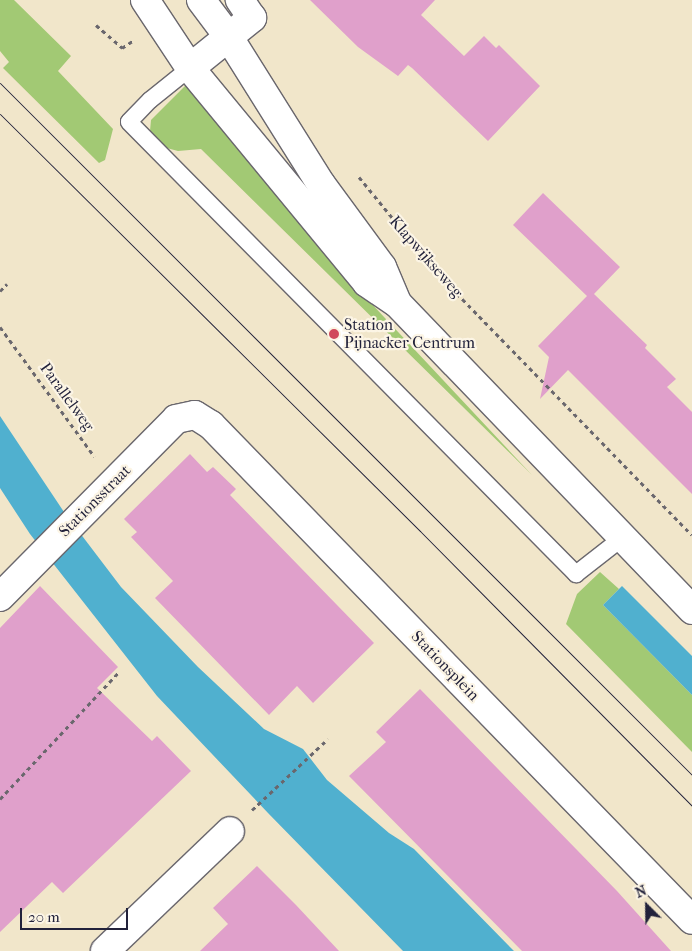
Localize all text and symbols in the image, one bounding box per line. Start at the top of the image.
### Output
street label: Klapwijkseweg [385,212,467,302]
place label: Station Pijnacker Centrum [344,315,475,353]
marker: Station Pijnacker Centrum [328,328,340,340]
street label: Parallelweg [36,359,98,435]
street label: Stationsstraat [55,461,135,541]
street label: Stationsplein [407,627,483,705]
north arrow [622,881,672,931]
text: N [633,882,649,902]
scale bar [22,898,130,930]
text: 20 m [28,908,60,926]

